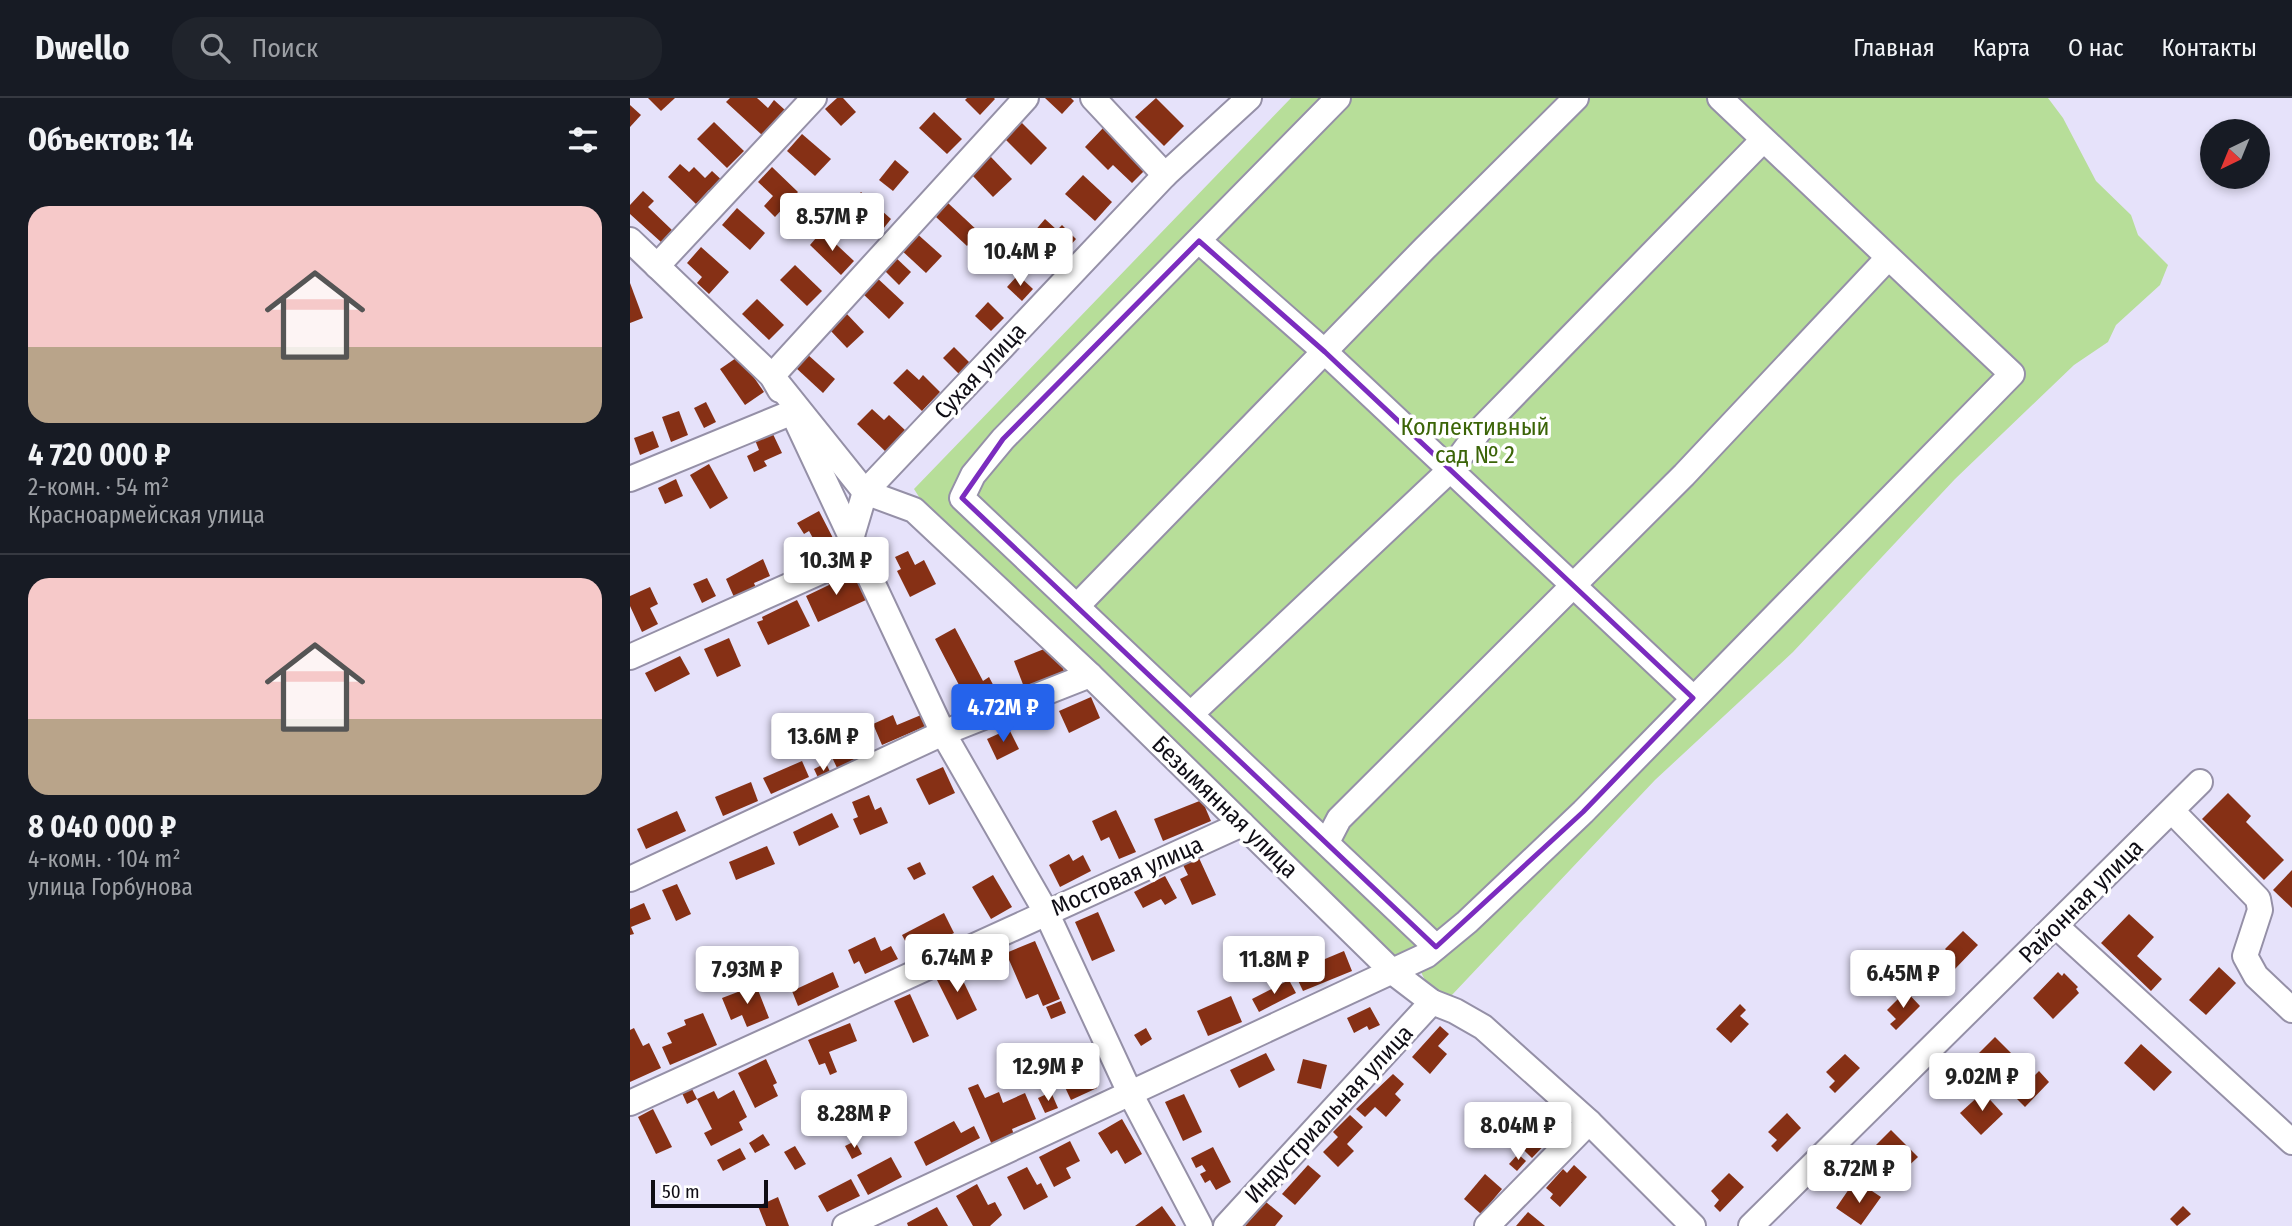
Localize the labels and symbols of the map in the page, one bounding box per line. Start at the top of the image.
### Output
north arrow [2200,119,2270,189]
pin: 8.57M ₽ [767,194,897,253]
pin: 10.4M ₽ [955,228,1085,288]
street label: Сухая улица [928,317,1032,425]
park label: Коллективный сад № 2 [1401,413,1550,469]
pin: 10.3M ₽ [771,538,901,597]
pin: 4.72M ₽ [938,684,1068,744]
pin: 13.6M ₽ [758,714,888,773]
street label: Безымянная улица [1146,730,1304,884]
street label: Мостовая улица [1047,830,1207,922]
street label: Районная улица [2013,833,2149,969]
pin: 6.74M ₽ [892,934,1022,994]
pin: 11.8M ₽ [1209,936,1339,996]
pin: 7.93M ₽ [682,946,812,1006]
pin: 6.45M ₽ [1838,950,1968,1010]
street label: Индустриальная улица [1239,1019,1419,1209]
pin: 12.9M ₽ [983,1044,1113,1103]
pin: 9.02M ₽ [1917,1054,2047,1113]
pin: 8.28M ₽ [789,1090,919,1150]
pin: 8.04M ₽ [1453,1102,1583,1162]
pin: 8.72M ₽ [1794,1146,1924,1205]
scale bar [651,1177,768,1209]

